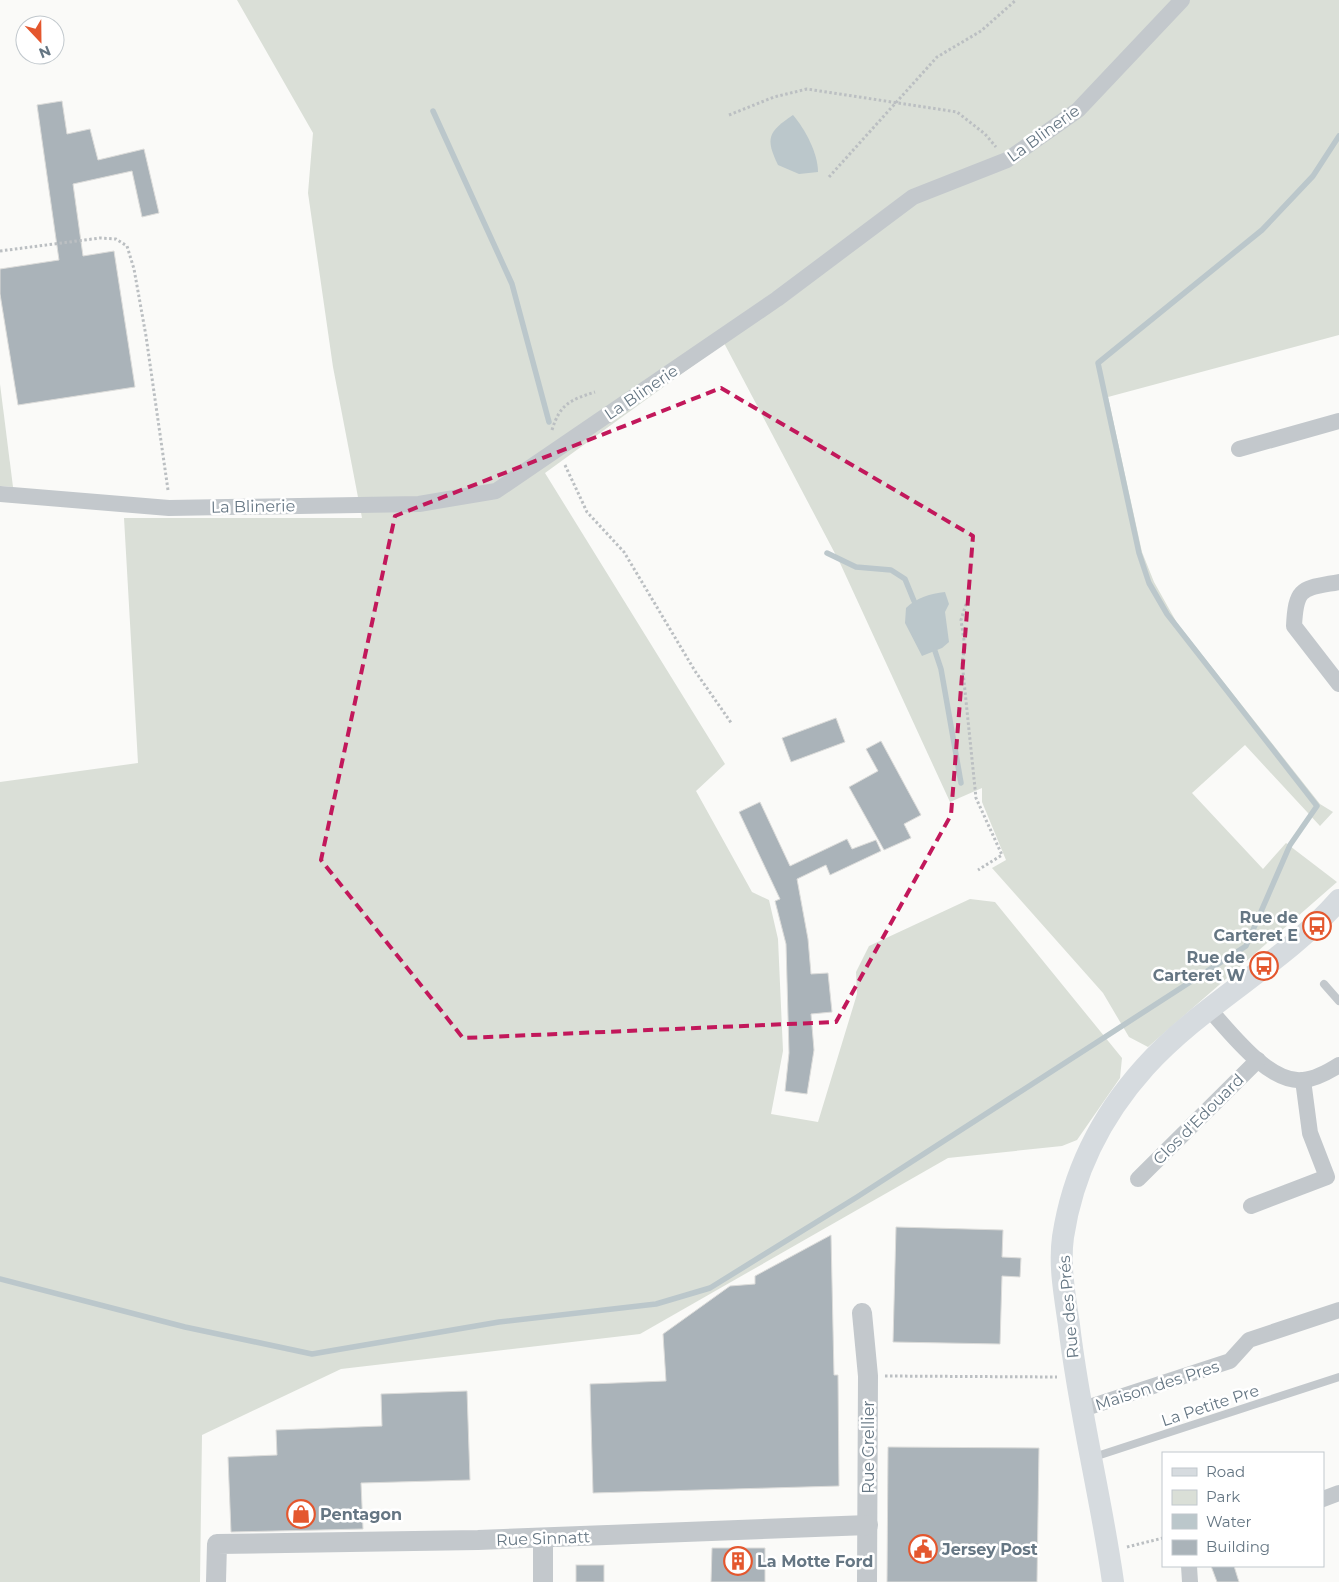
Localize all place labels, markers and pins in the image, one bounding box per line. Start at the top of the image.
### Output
place label: Rue de Carteret E [1214,908,1298,945]
bus stop icon: Rue de Carteret E [1302,911,1332,941]
place label: Rue de Carteret W [1153,948,1245,985]
bus stop icon: Rue de Carteret W [1249,951,1279,981]
shop icon: Pentagon [286,1499,316,1529]
place label: Pentagon [320,1505,402,1524]
public building icon: Jersey Post [908,1534,938,1564]
place label: Jersey Post [941,1540,1038,1559]
building icon: La Motte Ford [723,1546,753,1576]
place label: La Motte Ford [757,1552,873,1571]

